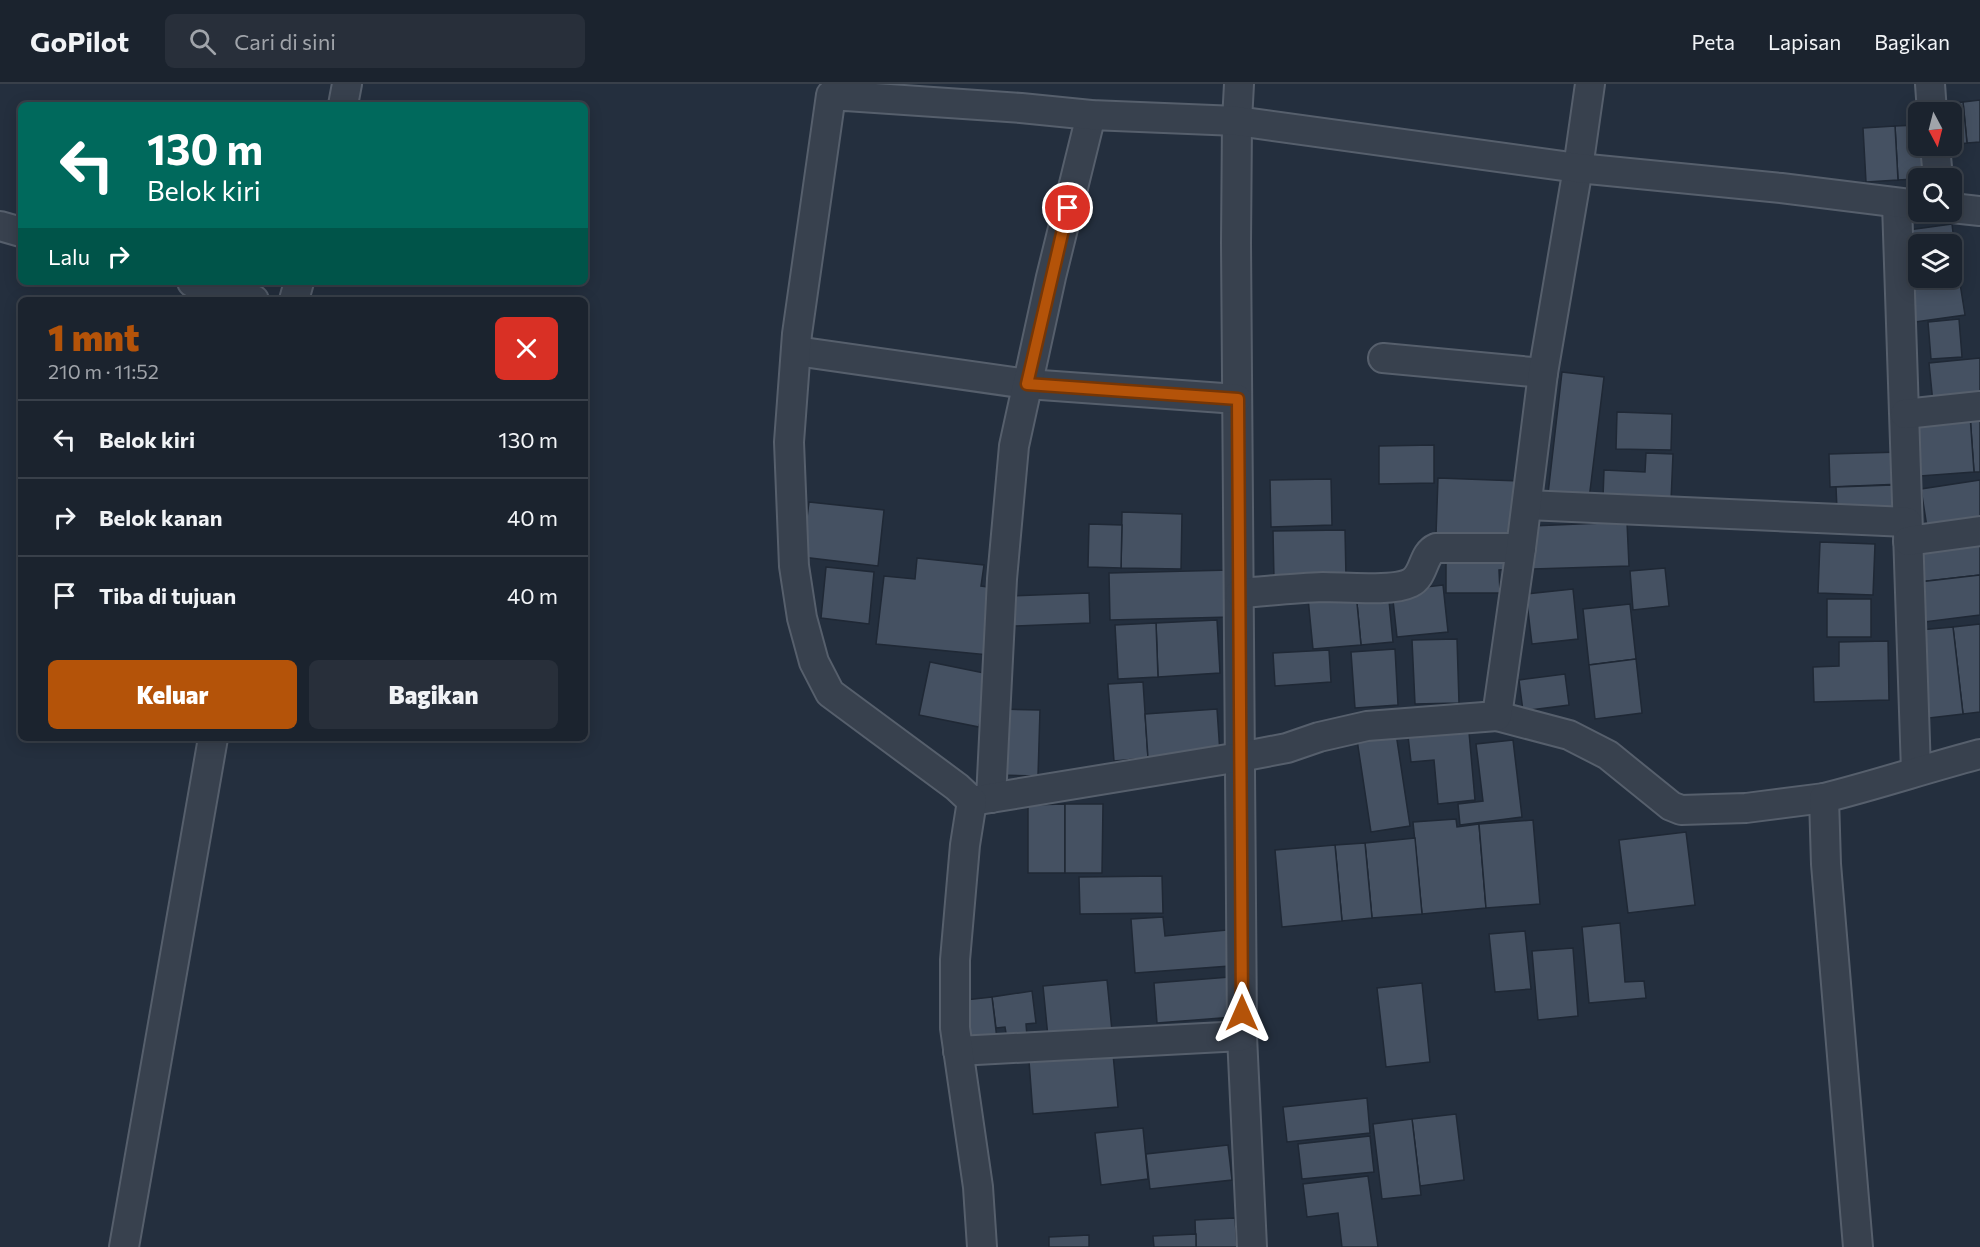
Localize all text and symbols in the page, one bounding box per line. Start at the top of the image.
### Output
search box [165,14,585,68]
text: GoPilot [30,24,129,58]
icon: search [186,25,219,58]
text: Cari di sini [234,28,336,55]
text: Peta [1692,29,1735,54]
text: Lapisan [1768,29,1841,54]
text: Bagikan [1874,29,1950,54]
north arrow [1908,102,1962,156]
map controls [1908,102,1962,288]
text: 130 m [147,122,263,174]
icon: left [48,126,126,204]
button: search [1908,168,1962,222]
text: Belok kiri [147,174,261,207]
pin [1042,182,1093,233]
icon: arrive [1051,191,1084,224]
button: layers [1908,234,1962,288]
icon: right [102,240,135,273]
text: Lalu [48,243,90,270]
text: 1 mnt [48,314,139,358]
button: close [495,317,558,380]
text: 210 m · 11:52 [48,359,159,383]
icon: left [48,423,81,456]
text: Belok kiri [99,426,195,453]
text: 130 m [498,426,558,453]
icon: right [48,501,81,534]
text: Belok kanan [99,504,222,531]
text: 40 m [507,504,558,531]
icon: arrive [48,579,81,612]
text: Tiba di tujuan [99,582,236,609]
text: 40 m [507,582,558,609]
button: Keluar [48,660,297,729]
button: Bagikan [309,660,558,729]
position arrow [1210,981,1274,1045]

